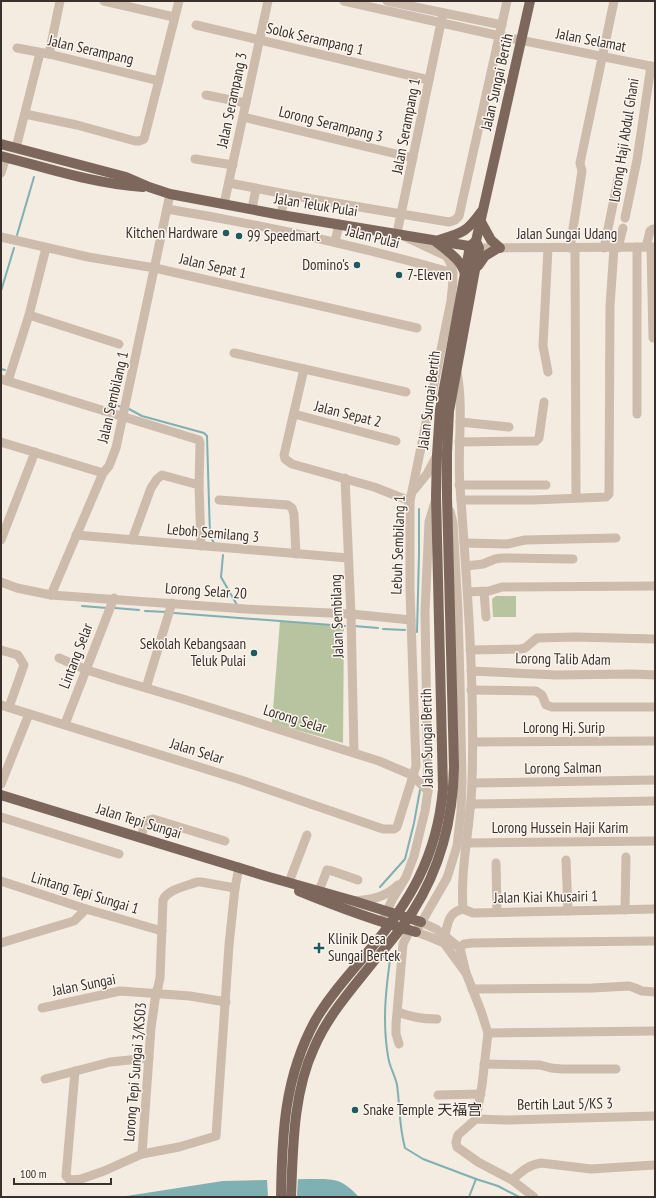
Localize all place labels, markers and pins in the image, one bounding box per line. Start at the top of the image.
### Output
place label: Kitchen Hardware [126,223,218,242]
place label: 99 Speedmart [247,226,320,245]
marker: Kitchen Hardware [221,228,231,238]
marker: 99 Speedmart [234,231,244,241]
place label: Domino's [302,255,349,274]
marker: Domino's [352,260,362,270]
place label: 7-Eleven [407,265,452,284]
marker: 7-Eleven [394,270,404,280]
place label: Sekolah Kebangsaan Teluk Pulai [140,634,246,670]
marker: Sekolah Kebangsaan Teluk Pulai [249,648,259,658]
place label: Klinik Desa Sungai Bertek [328,929,400,965]
marker: Klinik Desa Sungai Bertek [313,942,325,954]
place label: Snake Temple 天福宫 [363,1100,482,1119]
marker: Snake Temple 天福宫 [350,1105,360,1115]

